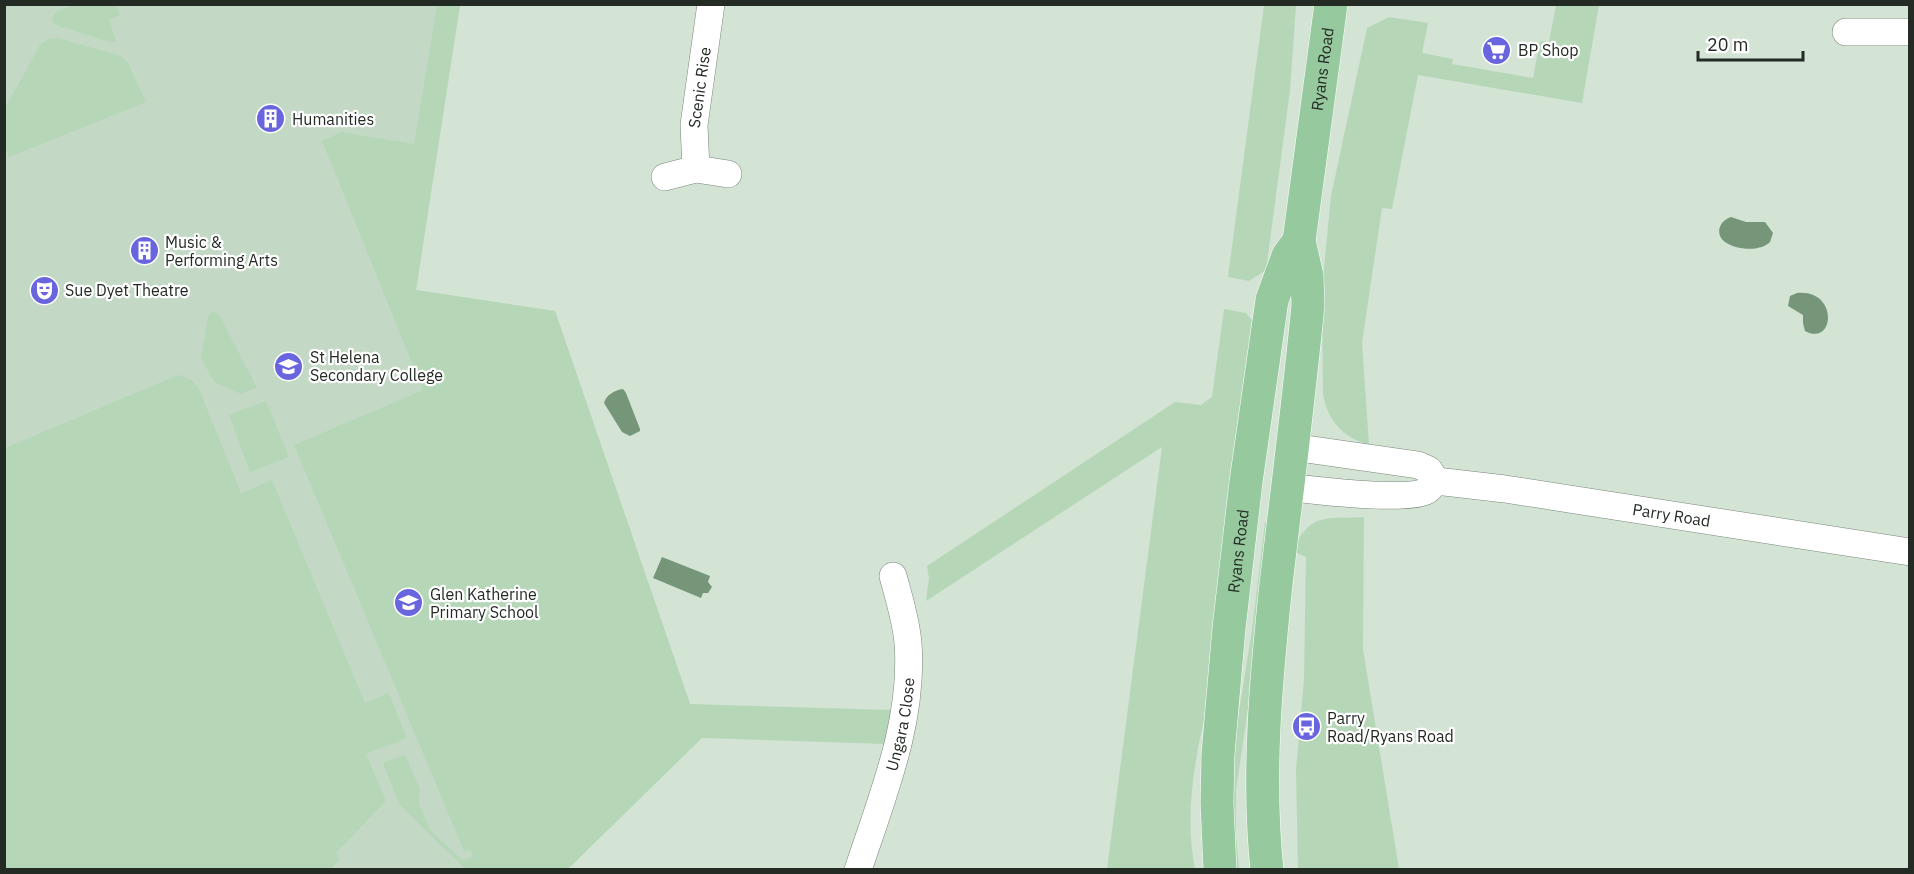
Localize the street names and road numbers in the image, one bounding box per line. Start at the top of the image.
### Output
street label: Ryans Road [1307,26,1338,112]
street label: Scenic Rise [684,45,715,129]
street label: Parry Road [1631,499,1712,531]
street label: Ryans Road [1223,508,1253,594]
street label: Ungara Close [881,677,918,773]

